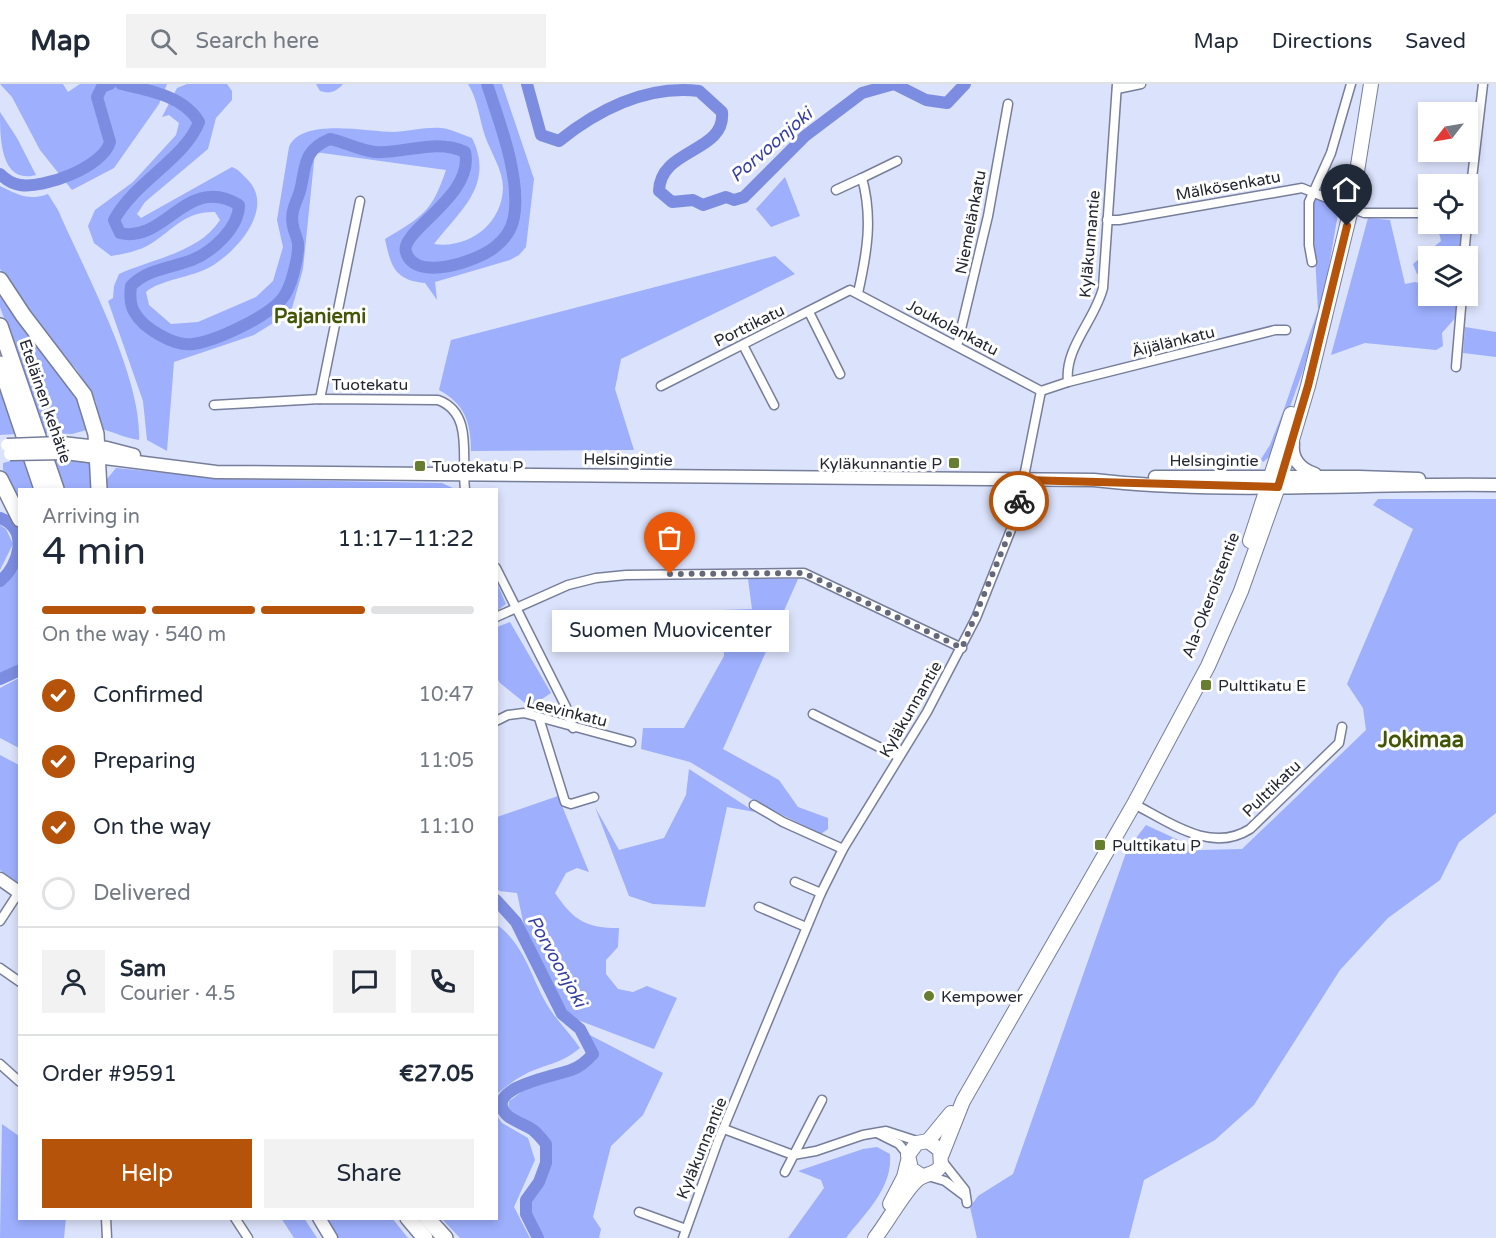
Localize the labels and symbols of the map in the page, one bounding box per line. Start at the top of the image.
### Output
water label: Porvoonjoki [725,102,819,187]
north arrow [1418,102,1478,162]
pin [1321,164,1372,226]
street label: Mälkösenkatu [1174,167,1282,205]
street label: Niemelänkatu [951,169,991,276]
street label: Kyläkunnantie [1075,189,1105,299]
street label: Joukolankatu [903,295,1002,360]
street label: Porttikatu [711,300,788,352]
district label: Pajaniemi [274,305,366,329]
street label: Äijälänkatu [1130,322,1217,362]
street label: Eteläinen kehätie [14,337,76,466]
street label: Tuotekatu [332,375,408,395]
street label: Helsingintie [583,449,673,471]
street label: Helsingintie [1169,451,1259,471]
place label: Kyläkunnantie P [819,454,942,474]
marker: Kyläkunnantie P [947,456,961,470]
place label: Tuotekatu P [432,457,524,477]
marker: Tuotekatu P [413,459,427,473]
courier [989,471,1049,531]
pin [644,512,695,574]
street label: Ala-Okeroistentie [1178,530,1244,661]
callout: Suomen Muovicenter [552,610,789,652]
street label: Kyläkunnantie [875,658,947,761]
place label: Pulttikatu E [1218,676,1306,696]
marker: Pulttikatu E [1199,678,1213,692]
street label: Leevinkatu [524,692,609,732]
district label: Jokimaa [1377,727,1464,753]
street label: Pulttikatu [1238,756,1305,822]
place label: Pulttikatu P [1112,836,1201,856]
marker: Pulttikatu P [1093,838,1107,852]
water label: Porvoonjoki [523,911,593,1013]
place label: Kempower [941,987,1024,1007]
marker: Kempower [922,989,936,1003]
street label: Kyläkunnantie [672,1095,731,1202]

